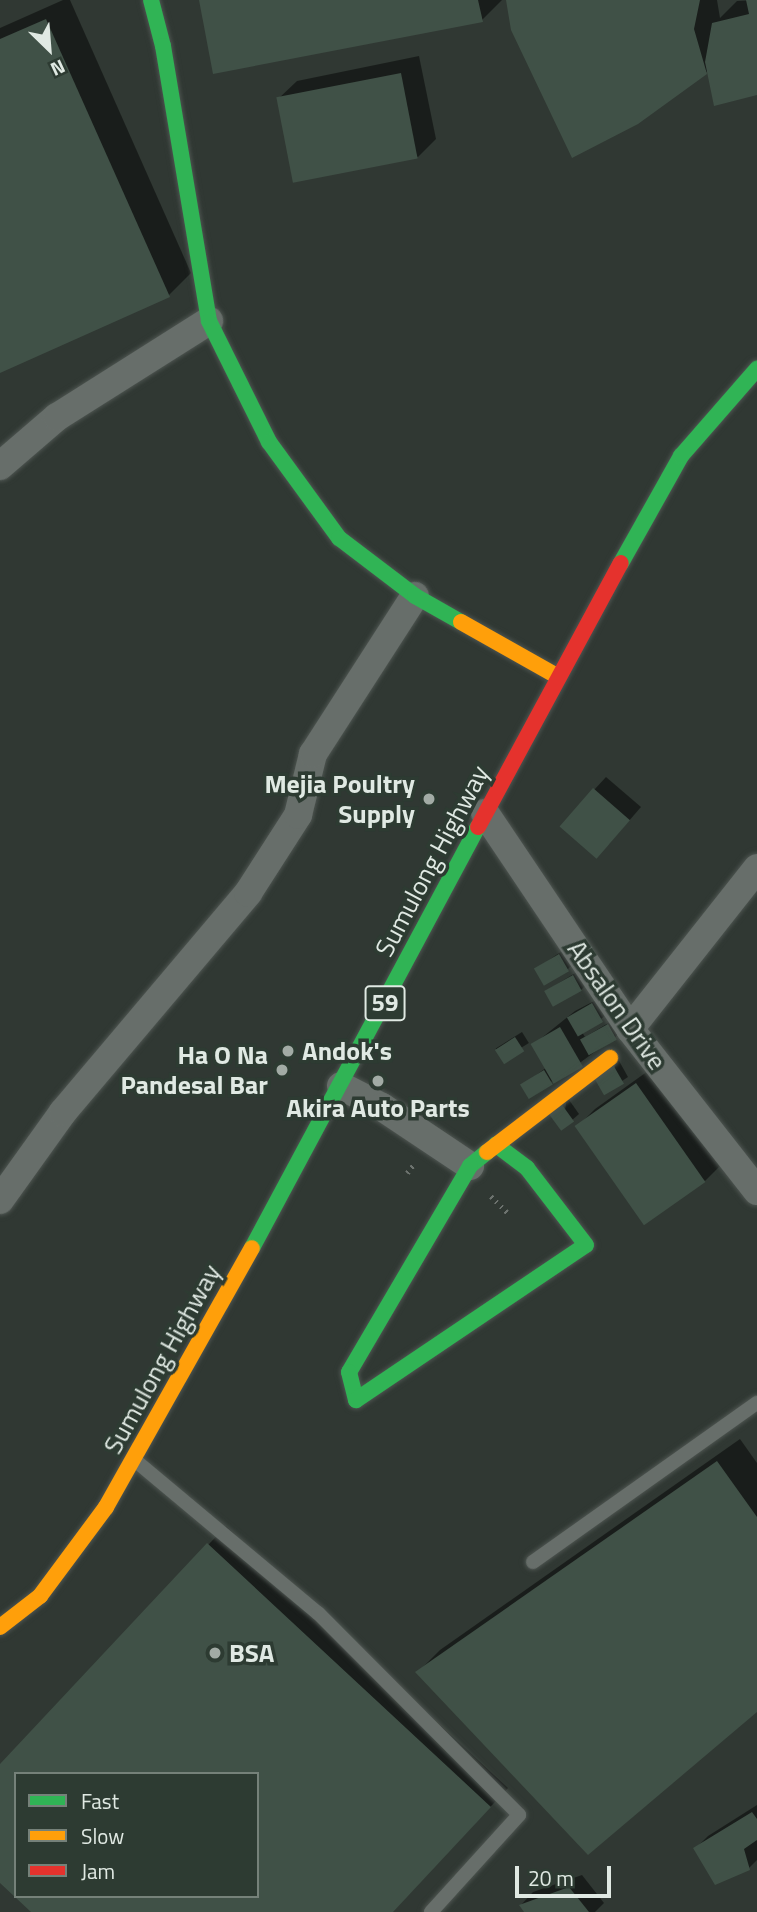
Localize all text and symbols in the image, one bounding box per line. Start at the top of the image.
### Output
north arrow [14,14,84,84]
text: N [46,53,70,84]
street label: Sumulong Highway [369,760,495,962]
place label: Mejia Poultry Supply [264,768,415,830]
marker: Mejia Poultry Supply [421,791,437,807]
street label: Absalon Drive [561,934,673,1076]
road number: 59 [364,982,406,1023]
place label: Andok's [302,1035,392,1067]
place label: Ha O Na Pandesal Bar [121,1039,268,1100]
marker: Andok's [280,1043,296,1059]
marker: Ha O Na Pandesal Bar [274,1062,290,1078]
marker: Akira Auto Parts [370,1073,386,1089]
place label: Akira Auto Parts [286,1092,470,1124]
street label: Sumulong Highway [97,1259,227,1459]
place label: BSA [229,1637,274,1669]
marker: BSA [207,1645,223,1661]
legend [14,1772,259,1898]
text: Fast [81,1785,119,1817]
text: Slow [81,1820,124,1852]
scale bar [519,1853,615,1897]
text: Jam [81,1855,115,1887]
text: 20 m [528,1862,574,1894]

